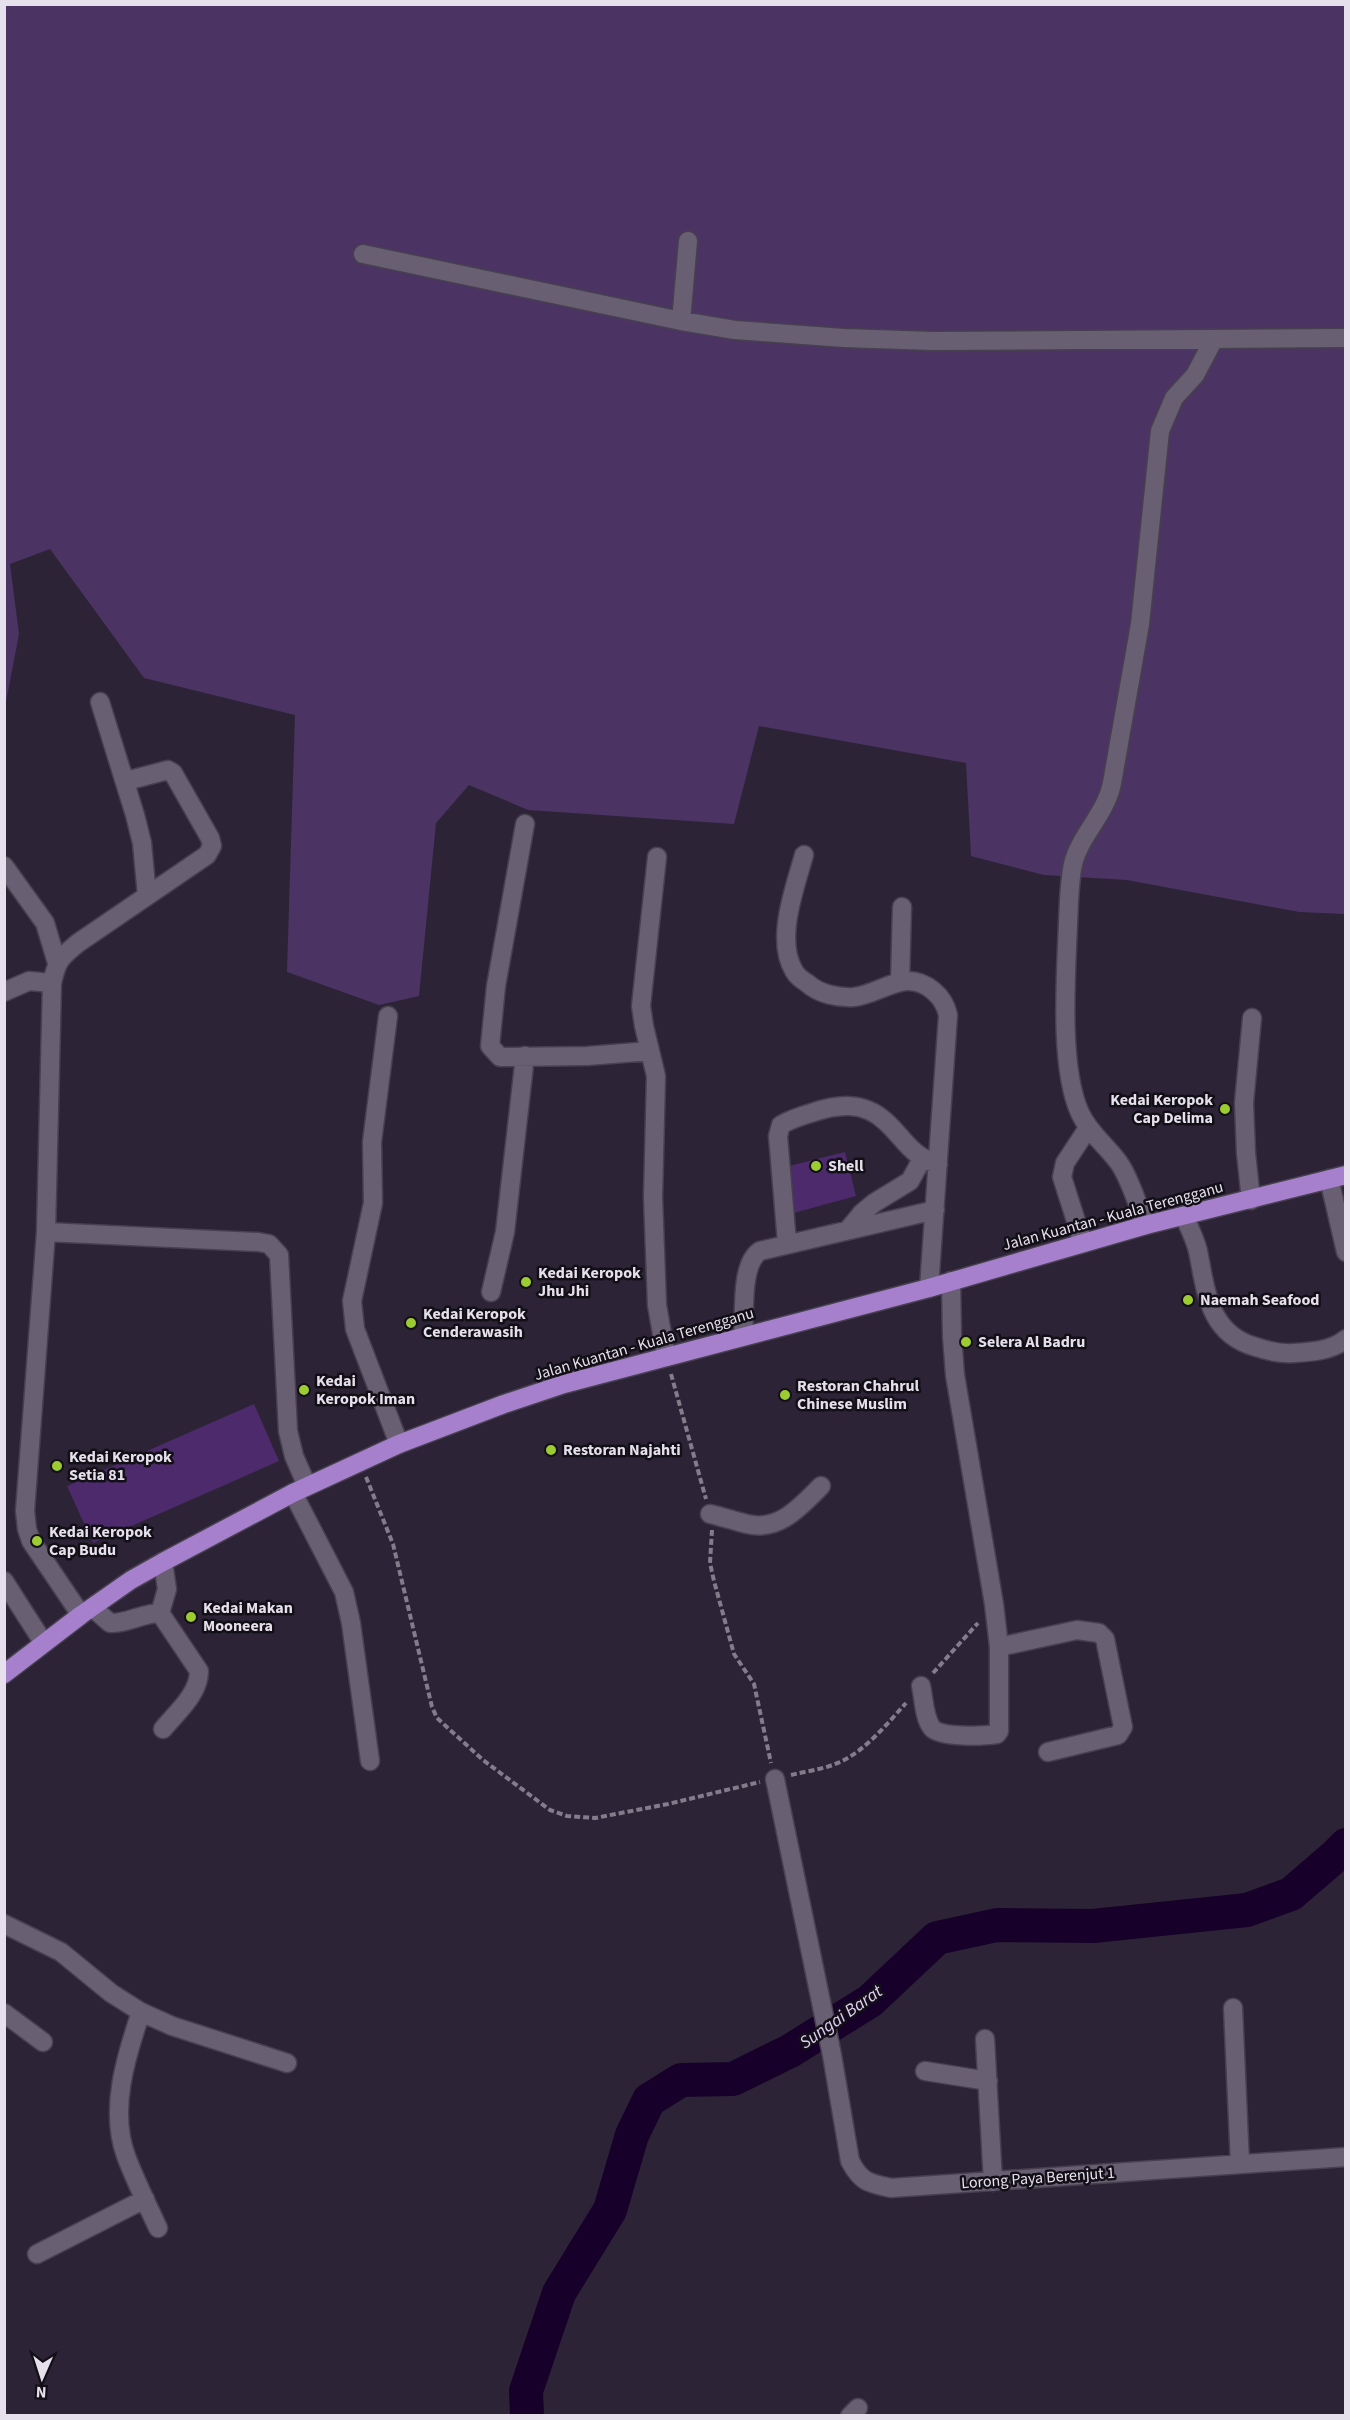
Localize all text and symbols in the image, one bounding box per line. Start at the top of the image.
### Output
place label: Kedai Keropok Cap Delima [1110,1089,1213,1129]
marker: Kedai Keropok Cap Delima [1218,1102,1232,1116]
place label: Shell [828,1155,864,1177]
marker: Shell [809,1159,823,1173]
street label: Jalan Kuantan - Kuala Terengganu [1000,1176,1226,1256]
place label: Kedai Keropok Jhu Jhi [538,1262,641,1302]
marker: Kedai Keropok Jhu Jhi [519,1275,533,1289]
place label: Naemah Seafood [1200,1289,1320,1311]
marker: Naemah Seafood [1181,1293,1195,1307]
street label: Jalan Kuantan - Kuala Terengganu [532,1302,756,1386]
place label: Kedai Keropok Cenderawasih [423,1303,526,1343]
marker: Kedai Keropok Cenderawasih [404,1316,418,1330]
place label: Selera Al Badru [978,1331,1085,1353]
marker: Selera Al Badru [959,1335,973,1349]
place label: Kedai Keropok Iman [316,1370,415,1410]
place label: Restoran Chahrul Chinese Muslim [797,1375,920,1415]
marker: Kedai Keropok Iman [297,1383,311,1397]
marker: Restoran Chahrul Chinese Muslim [778,1388,792,1402]
place label: Restoran Najahti [563,1439,681,1461]
marker: Restoran Najahti [544,1443,558,1457]
place label: Kedai Keropok Setia 81 [69,1446,172,1486]
marker: Kedai Keropok Setia 81 [50,1459,64,1473]
place label: Kedai Keropok Cap Budu [49,1521,152,1561]
marker: Kedai Keropok Cap Budu [30,1534,44,1548]
place label: Kedai Makan Mooneera [203,1597,293,1637]
marker: Kedai Makan Mooneera [184,1610,198,1624]
water label: Sungai Barat [794,1978,889,2055]
street label: Lorong Paya Berenjut 1 [960,2162,1116,2194]
north arrow [12,2348,72,2408]
text: N [35,2381,47,2403]

